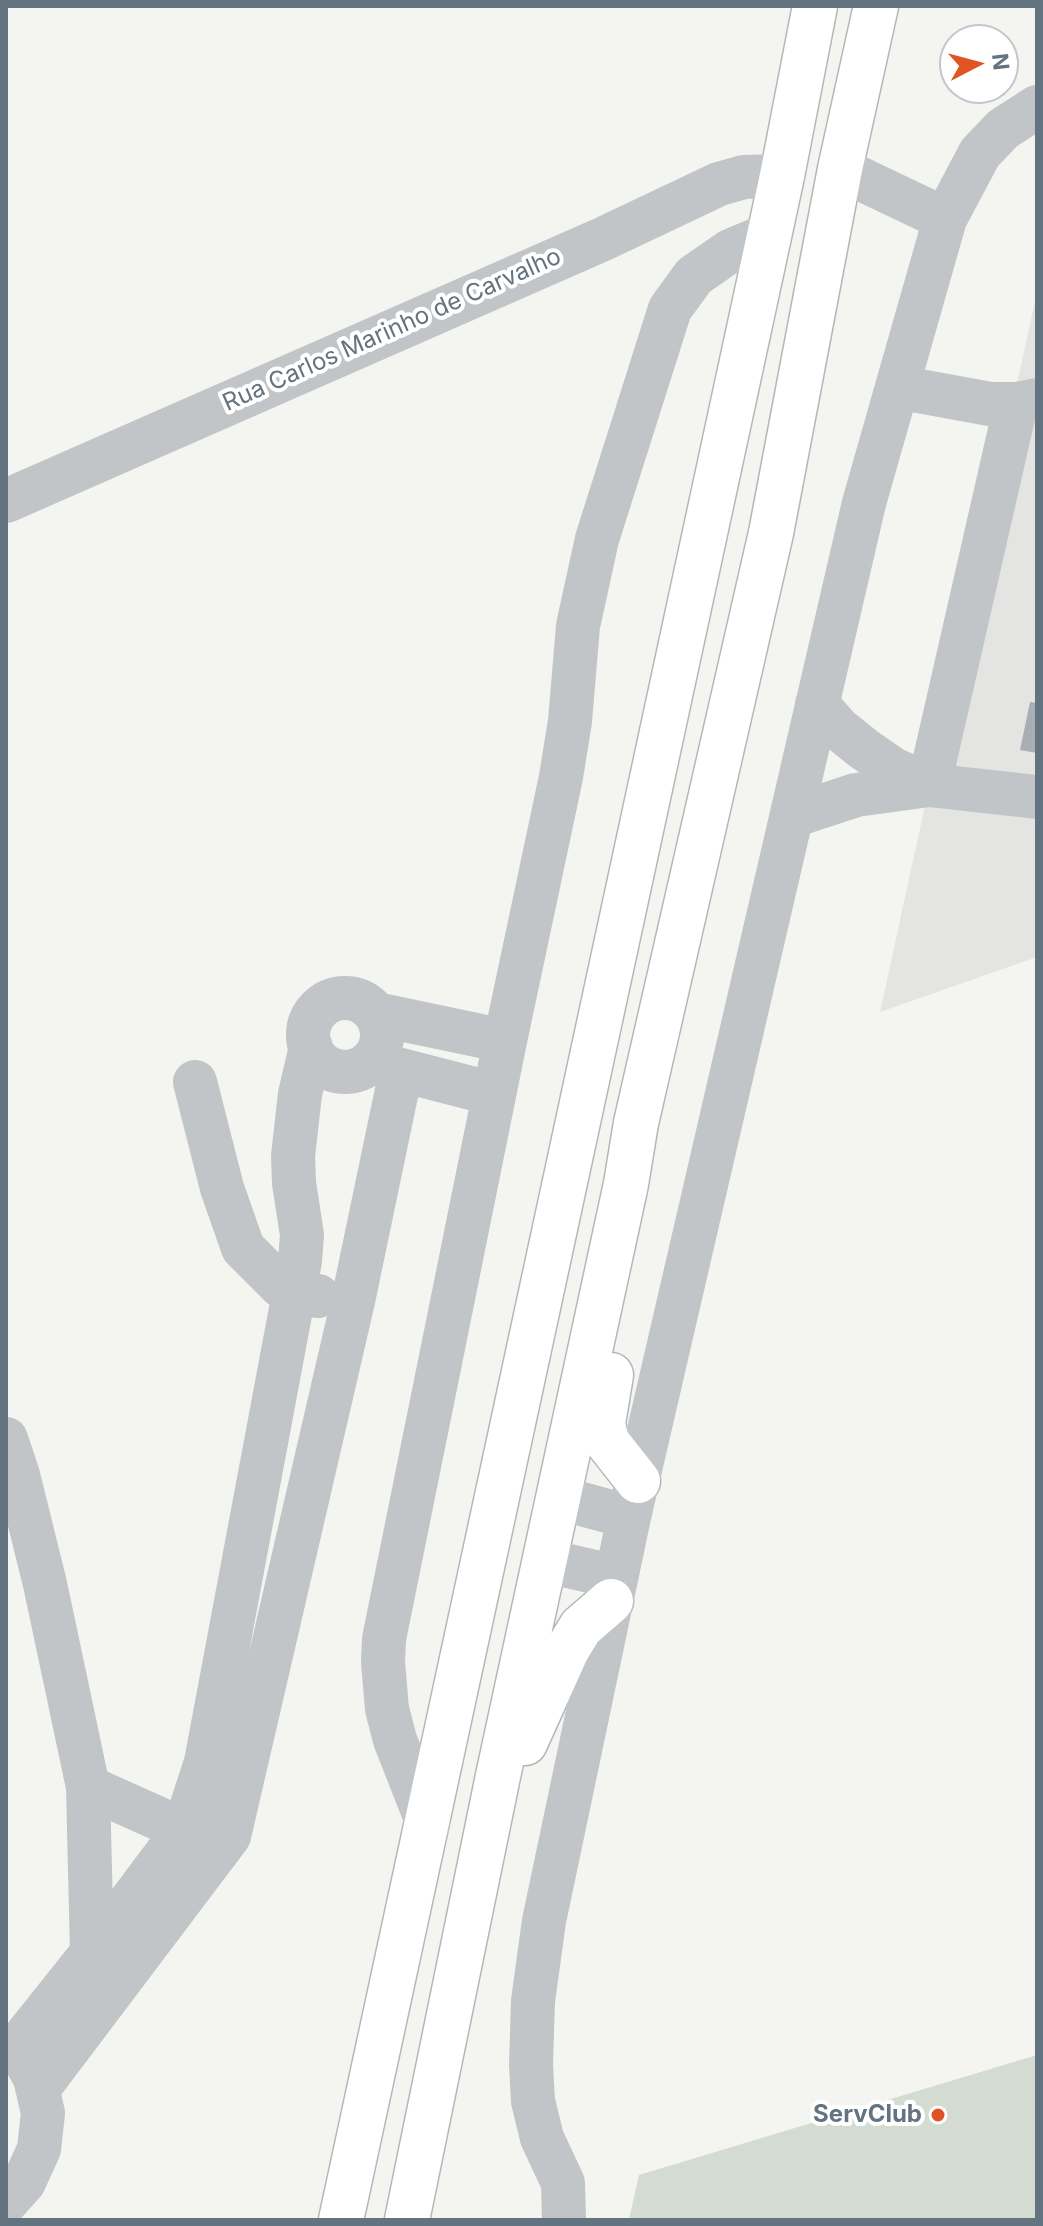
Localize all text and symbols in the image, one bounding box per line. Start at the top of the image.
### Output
north arrow [939,24,1019,104]
text: N [987,52,1015,71]
street label: Rua Carlos Marinho de Carvalho [219,242,565,418]
place label: ServClub [813,2101,922,2129]
marker: ServClub [929,2106,947,2124]

